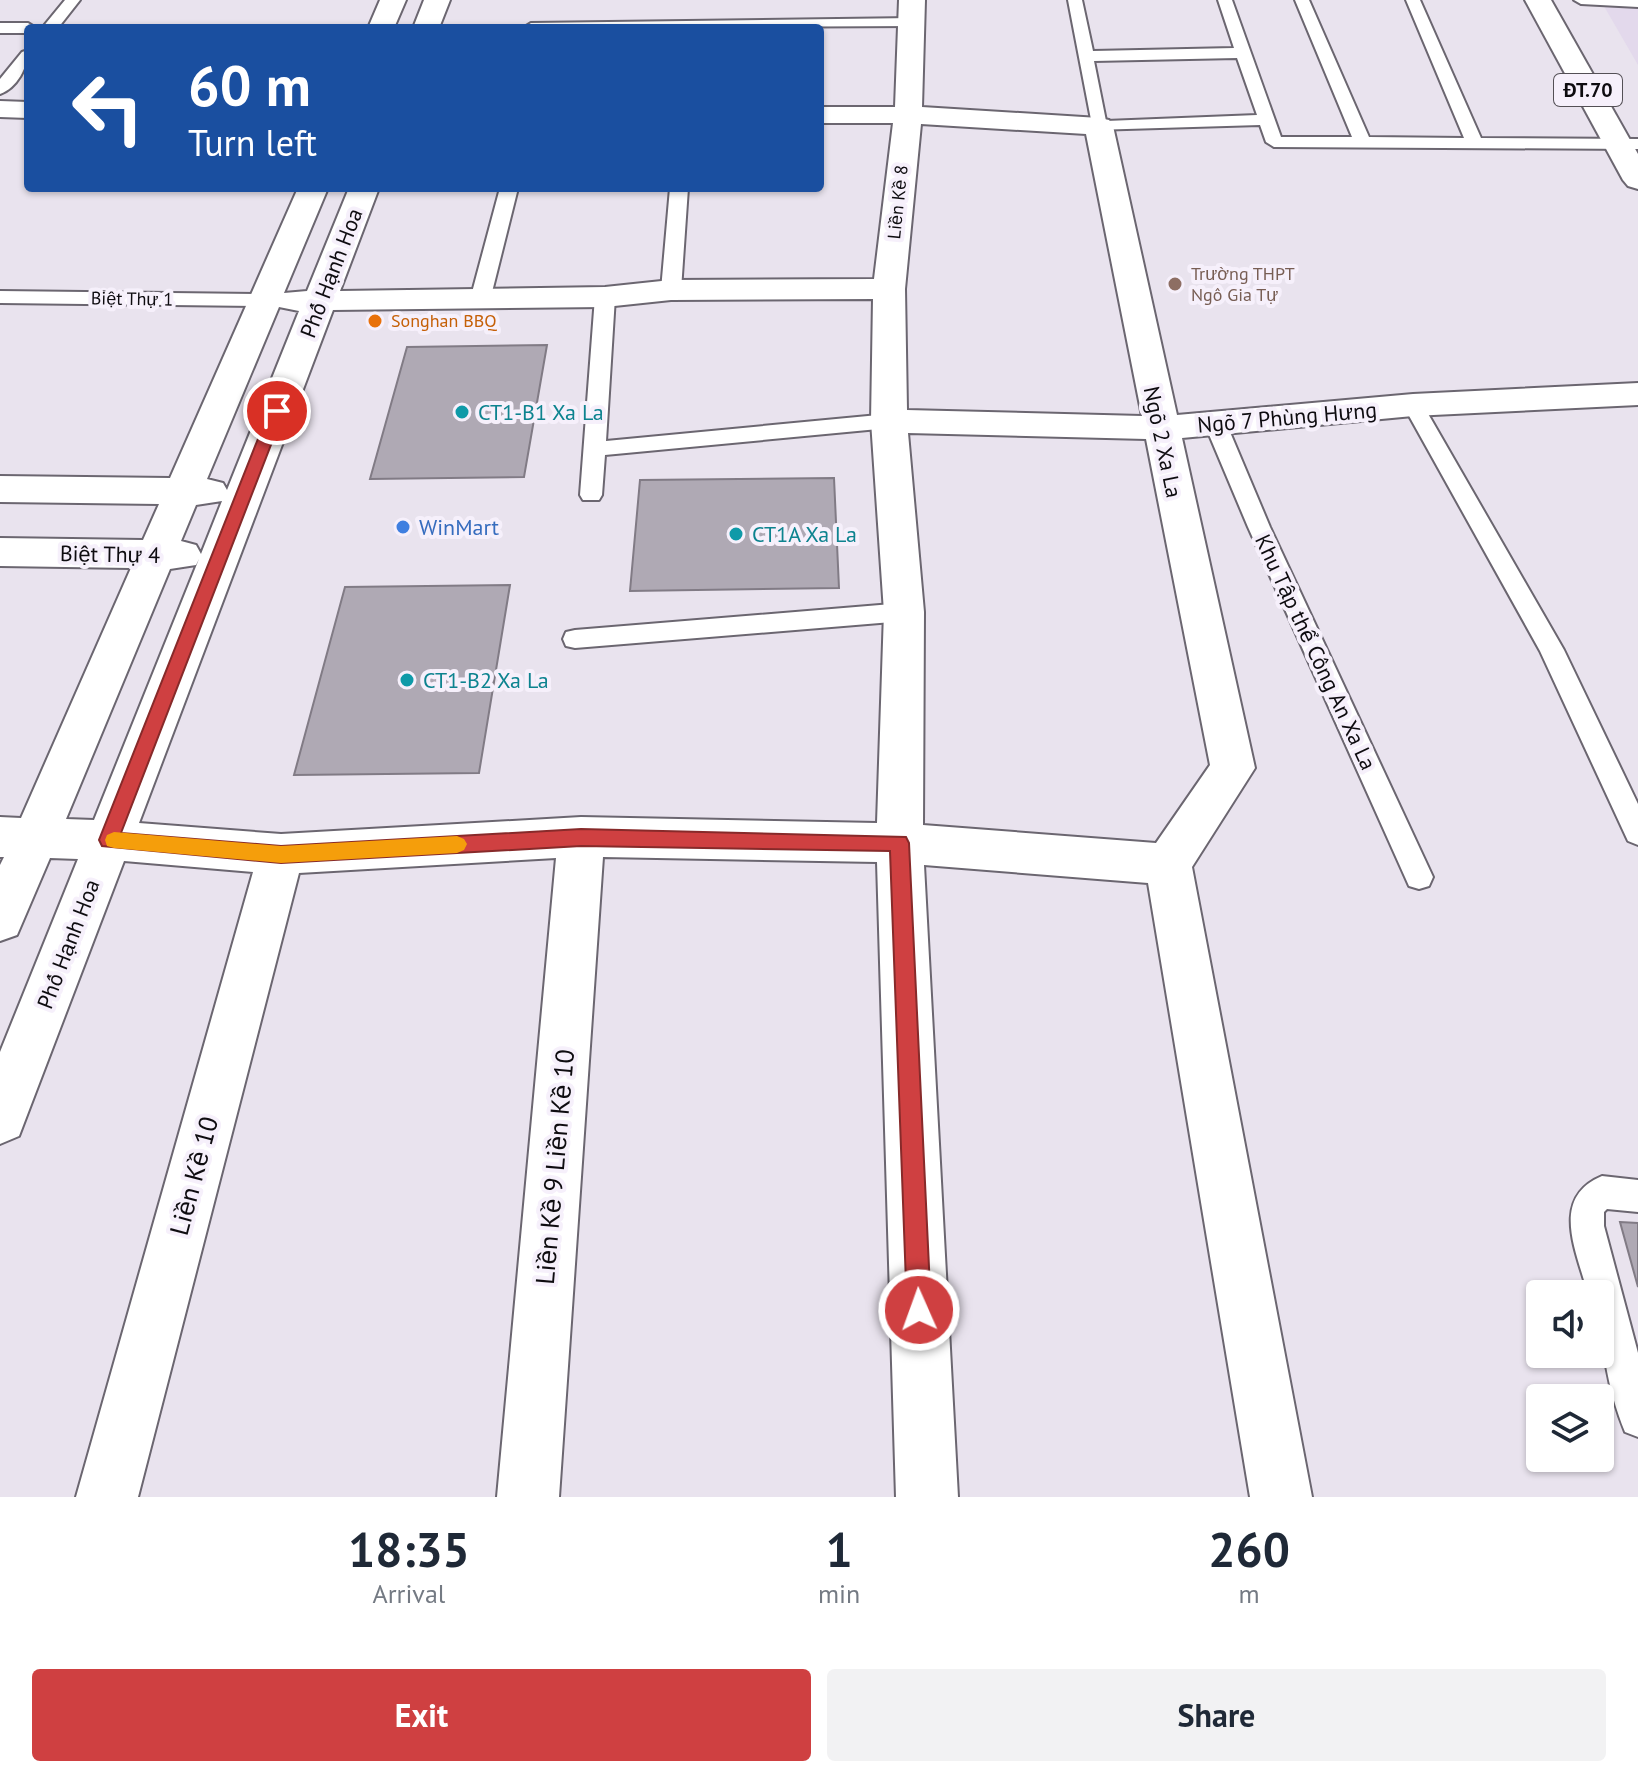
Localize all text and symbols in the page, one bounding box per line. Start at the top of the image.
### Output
text: 60 m [188,49,311,121]
icon: left [56,56,160,160]
road number: ĐT.70 [1554,74,1622,106]
text: Turn left [188,119,317,166]
street label: Liền Kề 8 [882,164,913,240]
street label: Phố Hạnh Hoa [293,204,369,342]
place label: Trường THPT Ngô Gia Tự [1191,262,1295,306]
marker: Trường THPT Ngô Gia Tự [1166,275,1184,293]
street label: Biệt Thự 1 [91,286,173,311]
place label: Songhan BBQ [391,309,497,332]
marker: Songhan BBQ [366,312,384,330]
pin [243,377,311,445]
street label: Ngõ 2 Xa La [1138,384,1188,500]
icon: arrive [255,389,299,433]
street label: Ngõ 7 Phùng Hưng [1196,395,1378,439]
place label: CT1-B1 Xa La [478,398,604,426]
marker: CT1-B1 Xa La [453,403,471,421]
place label: WinMart [419,513,500,541]
marker: WinMart [394,518,412,536]
place label: CT1A Xa La [752,520,857,548]
marker: CT1A Xa La [727,525,745,543]
street label: Khu Tập thể Công An Xa La [1249,530,1383,774]
street label: Biệt Thự 4 [60,539,160,569]
place label: CT1-B2 Xa La [423,666,549,694]
marker: CT1-B2 Xa La [398,671,416,689]
street label: Phố Hạnh Hoa [30,875,106,1013]
street label: Liền Kề 9 Liền Kề 10 [528,1048,581,1286]
street label: Liền Kề 10 [162,1113,225,1239]
position arrow [877,1268,961,1352]
map controls [1526,1280,1614,1472]
button: sound [1526,1280,1614,1368]
button: layers [1526,1384,1614,1472]
text: 18:35 [348,1518,470,1580]
text: 1 [825,1518,853,1580]
text: 260 [1208,1518,1290,1580]
text: Arrival [373,1577,445,1610]
text: min [818,1577,860,1610]
text: m [1239,1577,1260,1610]
button: Exit [32,1669,811,1761]
button: Share [827,1669,1606,1761]

